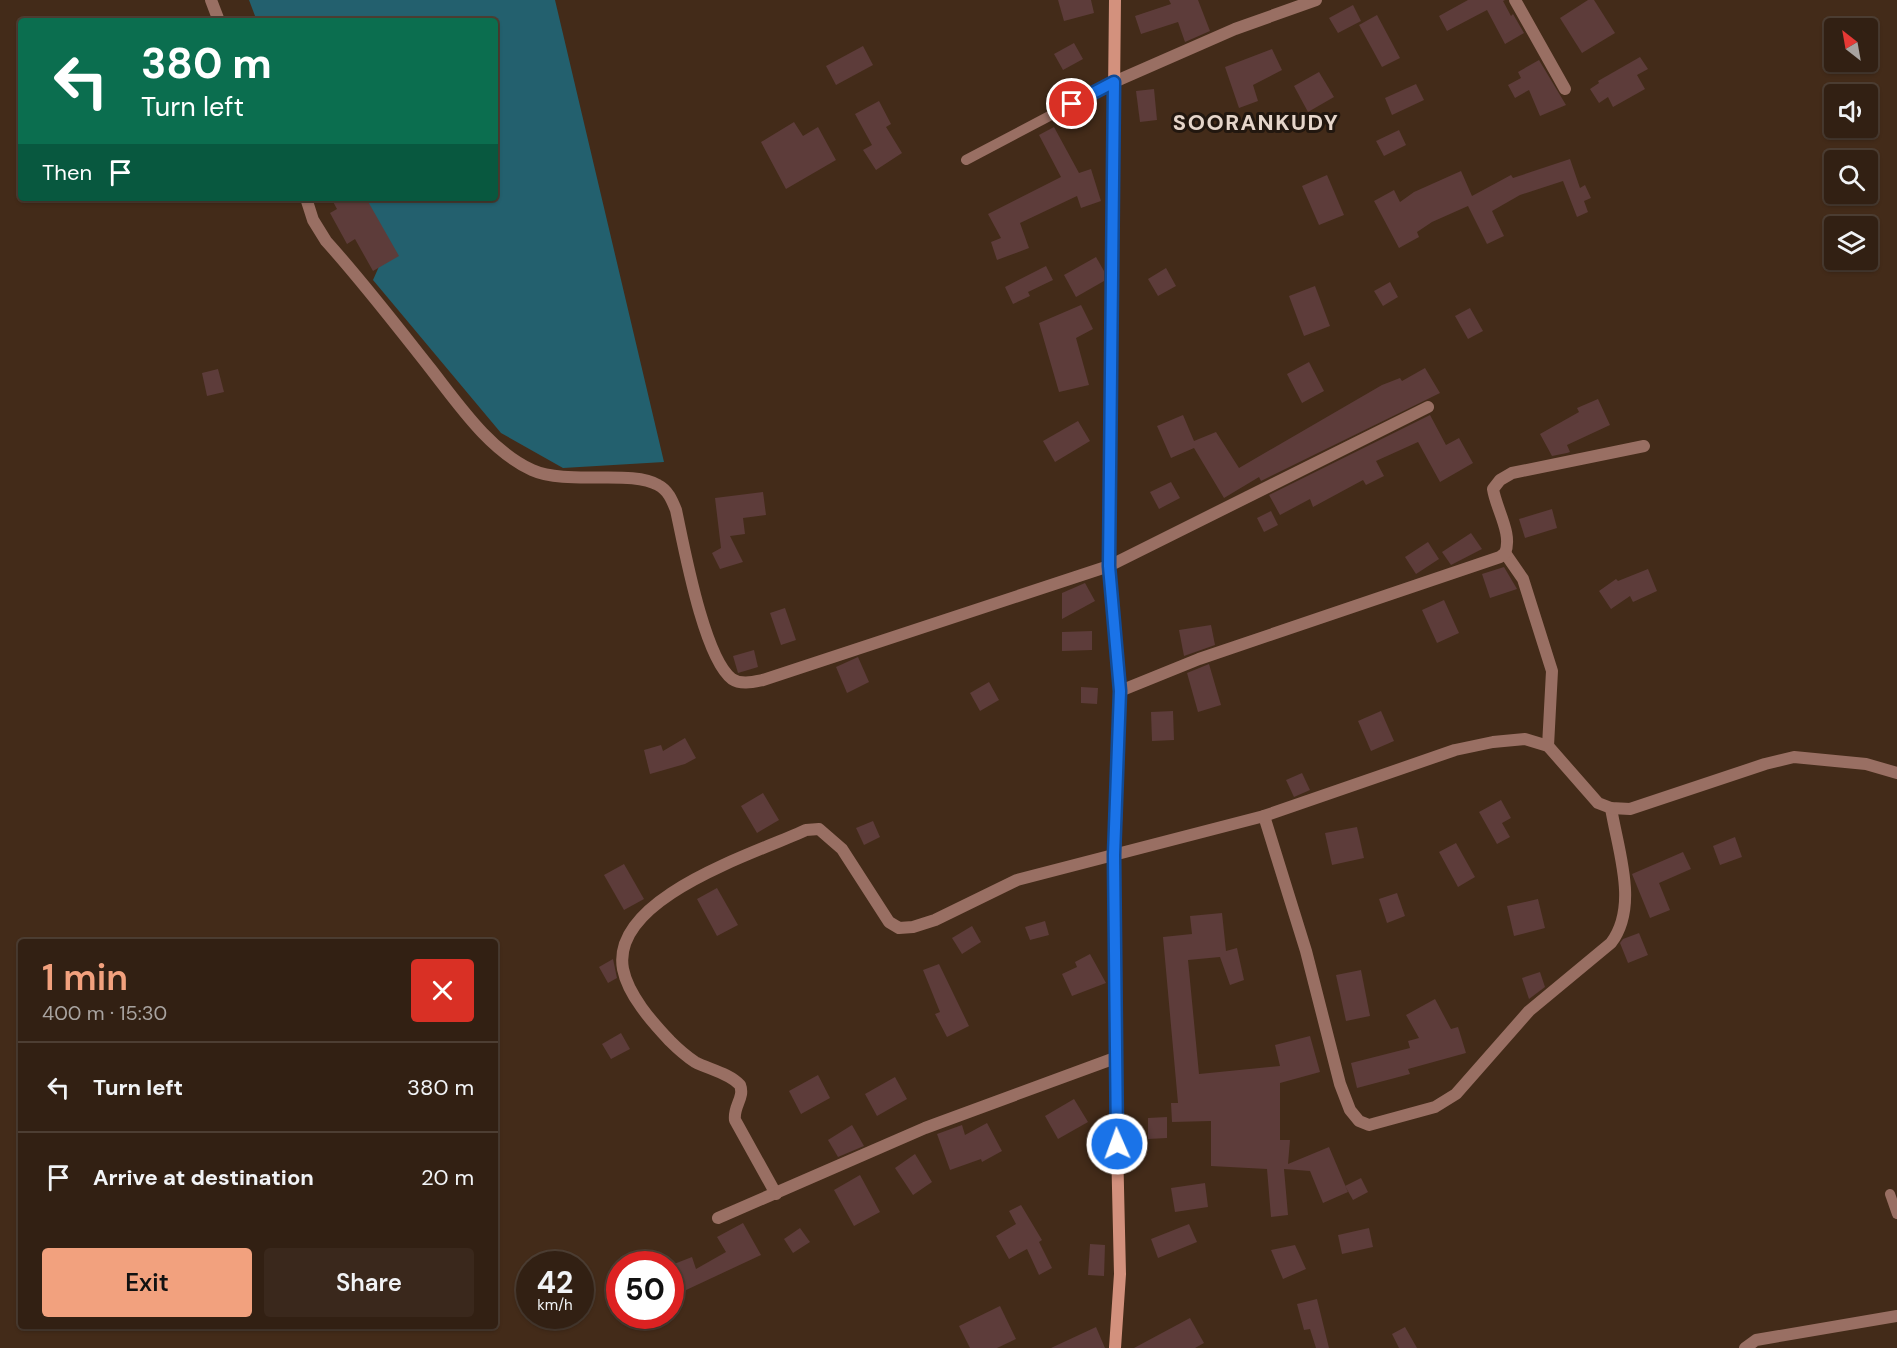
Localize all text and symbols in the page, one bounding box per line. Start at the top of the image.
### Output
north arrow [1824,18,1878,72]
map controls [1824,18,1878,270]
text: 380 m [141,36,272,91]
icon: left [42,42,120,120]
pin [1046,78,1097,129]
button: sound [1824,84,1878,138]
icon: arrive [1055,87,1088,120]
text: Turn left [141,89,244,124]
district label: SOORANKUDY [1173,108,1339,137]
button: search [1824,150,1878,204]
icon: arrive [104,156,137,189]
text: Then [42,158,92,187]
button: layers [1824,216,1878,270]
text: 1 min [42,954,128,1001]
button: close [411,959,474,1022]
text: 400 m · 15:30 [42,1000,167,1026]
icon: left [42,1071,75,1104]
text: Turn left [93,1073,183,1102]
text: 380 m [407,1073,474,1102]
position arrow [1085,1112,1149,1176]
icon: arrive [42,1161,75,1194]
text: Arrive at destination [93,1163,314,1192]
text: 20 m [421,1163,474,1192]
button: Exit [42,1248,252,1317]
button: Share [264,1248,474,1317]
speed limit sign: 50 [606,1251,684,1329]
text: 42 [537,1263,573,1302]
text: km/h [537,1295,573,1315]

